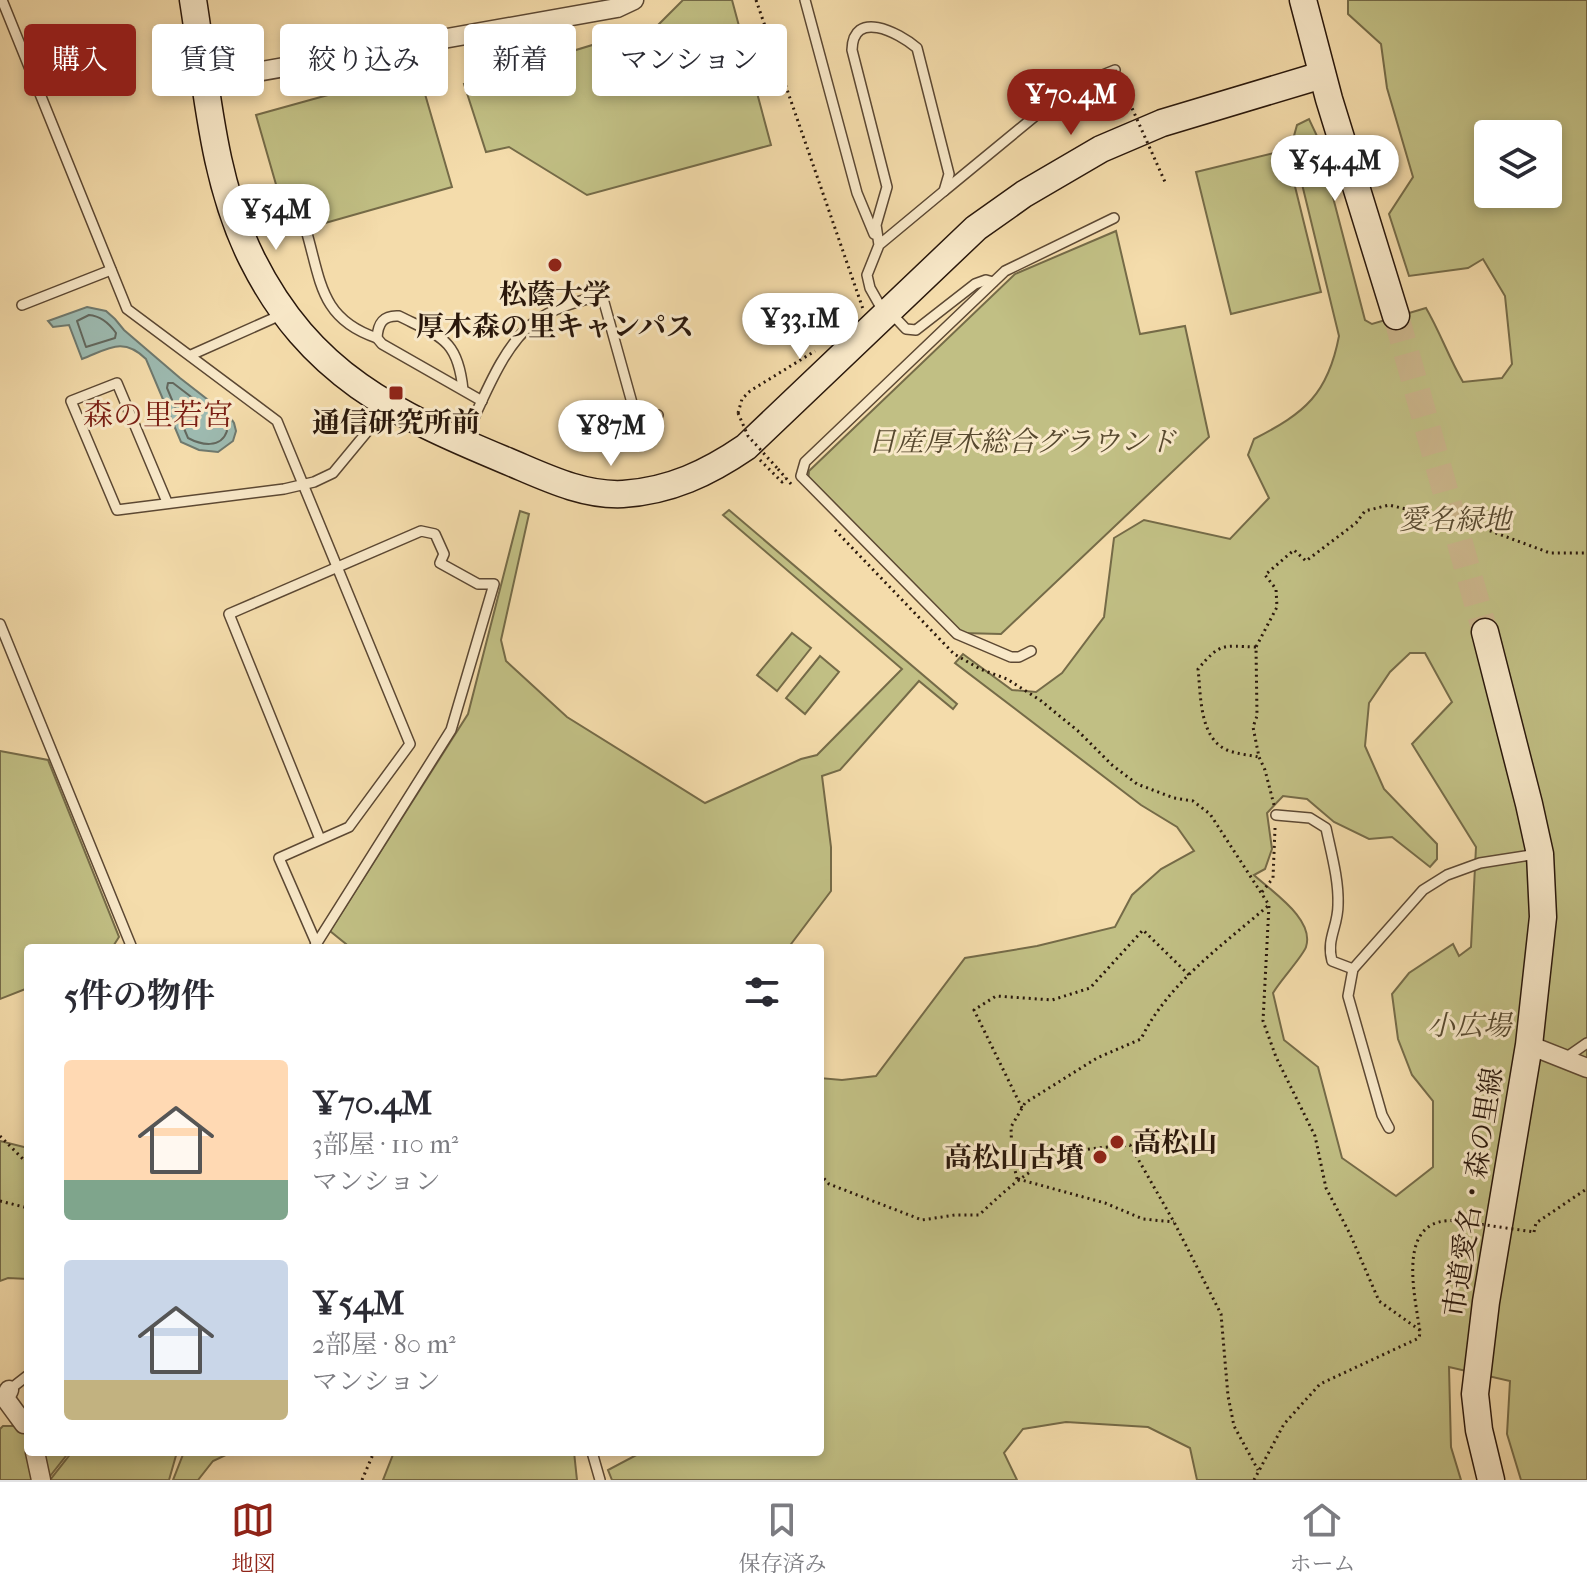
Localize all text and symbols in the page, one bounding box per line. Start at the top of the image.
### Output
chip: 購入 [24,24,136,96]
chip: 賃貸 [152,24,264,96]
chip: 絞り込み [280,24,448,96]
chip: 新着 [464,24,576,96]
chip: マンション [592,24,787,96]
pin: ¥70.4M [1006,69,1136,137]
text: ¥70.4M [1025,79,1117,110]
map controls [1474,120,1562,208]
button: layers [1474,120,1562,208]
pin: ¥54.4M [1270,135,1400,203]
text: ¥54.4M [1289,145,1381,176]
pin: ¥54M [229,184,323,252]
text: ¥54M [241,194,311,225]
marker: 松蔭大学 厚木森の里キャンパス [546,256,564,274]
place label: 松蔭大学 厚木森の里キャンパス [416,278,694,343]
pin: ¥33.1M [735,293,865,361]
text: ¥33.1M [760,303,840,334]
marker: 通信研究所前 [387,384,405,402]
district label: 森の里若宮 [83,398,233,433]
pin: ¥87M [564,400,658,468]
place label: 通信研究所前 [312,406,480,439]
text: ¥87M [576,410,646,441]
park label: 日産厚木総合グラウンド [868,425,1177,458]
park label: 愛名緑地 [1399,503,1514,536]
icon: filters [740,970,784,1014]
text: 5件の物件 [64,976,215,1016]
park label: 小広場 [1427,1009,1514,1042]
street label: 市道愛名・森の里線 [1437,1065,1509,1319]
text: ¥70.4M [312,1083,432,1123]
icon: home [128,1092,224,1188]
place label: 高松山 [1133,1126,1217,1159]
text: 3部屋 · 110 m² [312,1129,458,1160]
marker: 高松山 [1108,1133,1126,1151]
place label: 高松山古墳 [944,1141,1084,1174]
marker: 高松山古墳 [1091,1148,1109,1166]
text: マンション [312,1166,441,1197]
text: ¥54M [312,1283,404,1323]
icon: home [128,1292,224,1388]
text: 2部屋 · 80 m² [312,1329,456,1360]
text: マンション [312,1366,441,1397]
tab: 地図 [231,1498,276,1577]
tab: 保存済み [738,1498,827,1577]
tab: ホーム [1289,1498,1356,1577]

